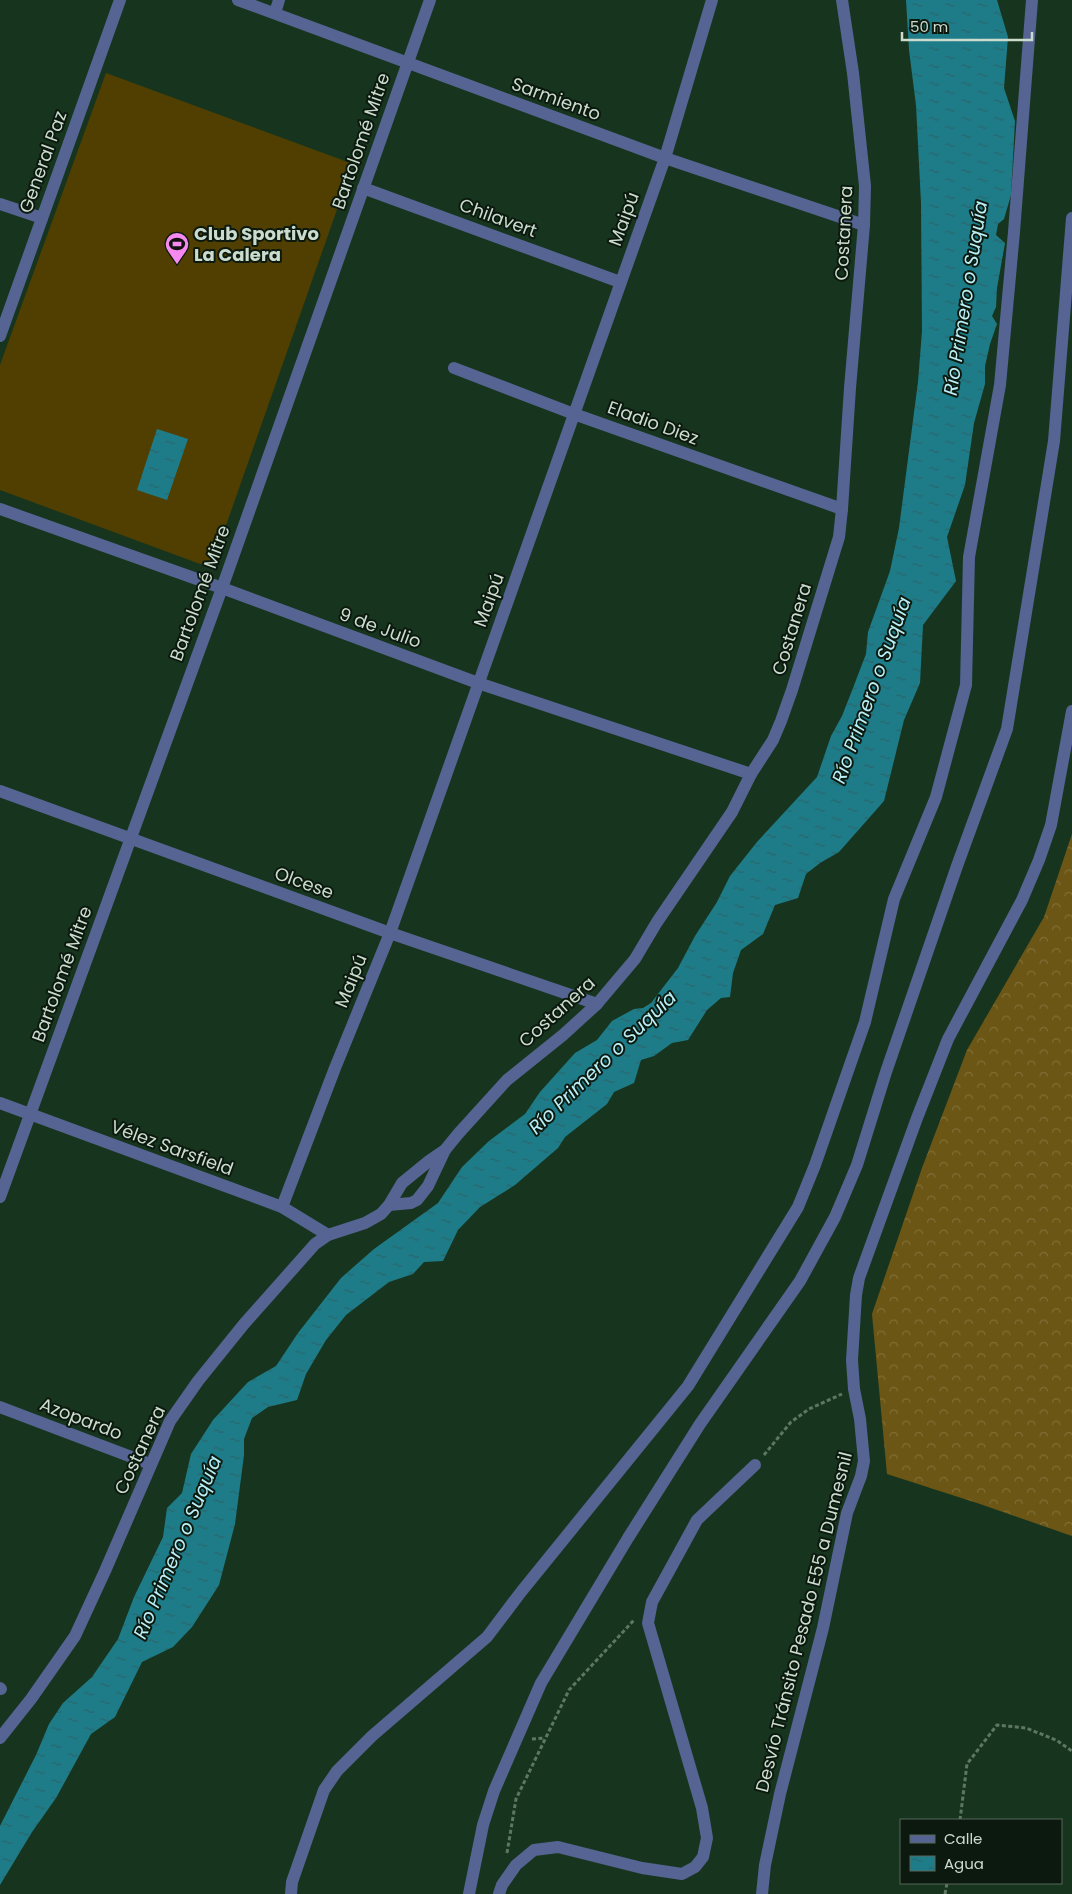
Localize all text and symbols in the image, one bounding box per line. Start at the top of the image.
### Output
scale bar [902,10,1032,42]
text: 50 m [910,16,948,37]
street label: Bartolomé Mitre [325,69,396,212]
street label: Sarmiento [508,71,604,126]
street label: General Paz [13,107,73,216]
street label: Costanera [829,185,858,281]
street label: Maipú [602,188,645,249]
street label: Chilavert [456,192,540,243]
water label: Río Primero o Suquía [937,199,994,397]
place label: Club Sportivo La Calera [194,221,319,267]
sports icon: Club Sportivo La Calera [164,231,190,265]
street label: Eladio Diez [604,394,702,451]
street label: Bartolomé Mitre [163,521,236,664]
street label: Maipú [467,569,510,630]
street label: Costanera [766,580,817,678]
water label: Río Primero o Suquía [825,593,918,787]
street label: 9 de Julio [336,601,425,654]
street label: Olcese [271,860,337,905]
street label: Bartolomé Mitre [25,902,98,1045]
street label: Maipú [328,950,373,1011]
street label: Costanera [513,971,600,1053]
water label: Río Primero o Suquía [522,984,683,1140]
street label: Vélez Sarsfield [107,1114,237,1181]
street label: Azopardo [36,1391,126,1446]
street label: Costanera [108,1401,171,1498]
street label: Desvío Tránsito Pesado E55 a Dumesnil [749,1449,858,1795]
water label: Río Primero o Suquía [127,1451,228,1643]
legend [900,1819,1062,1884]
text: Calle [944,1828,982,1849]
text: Agua [944,1853,984,1874]

